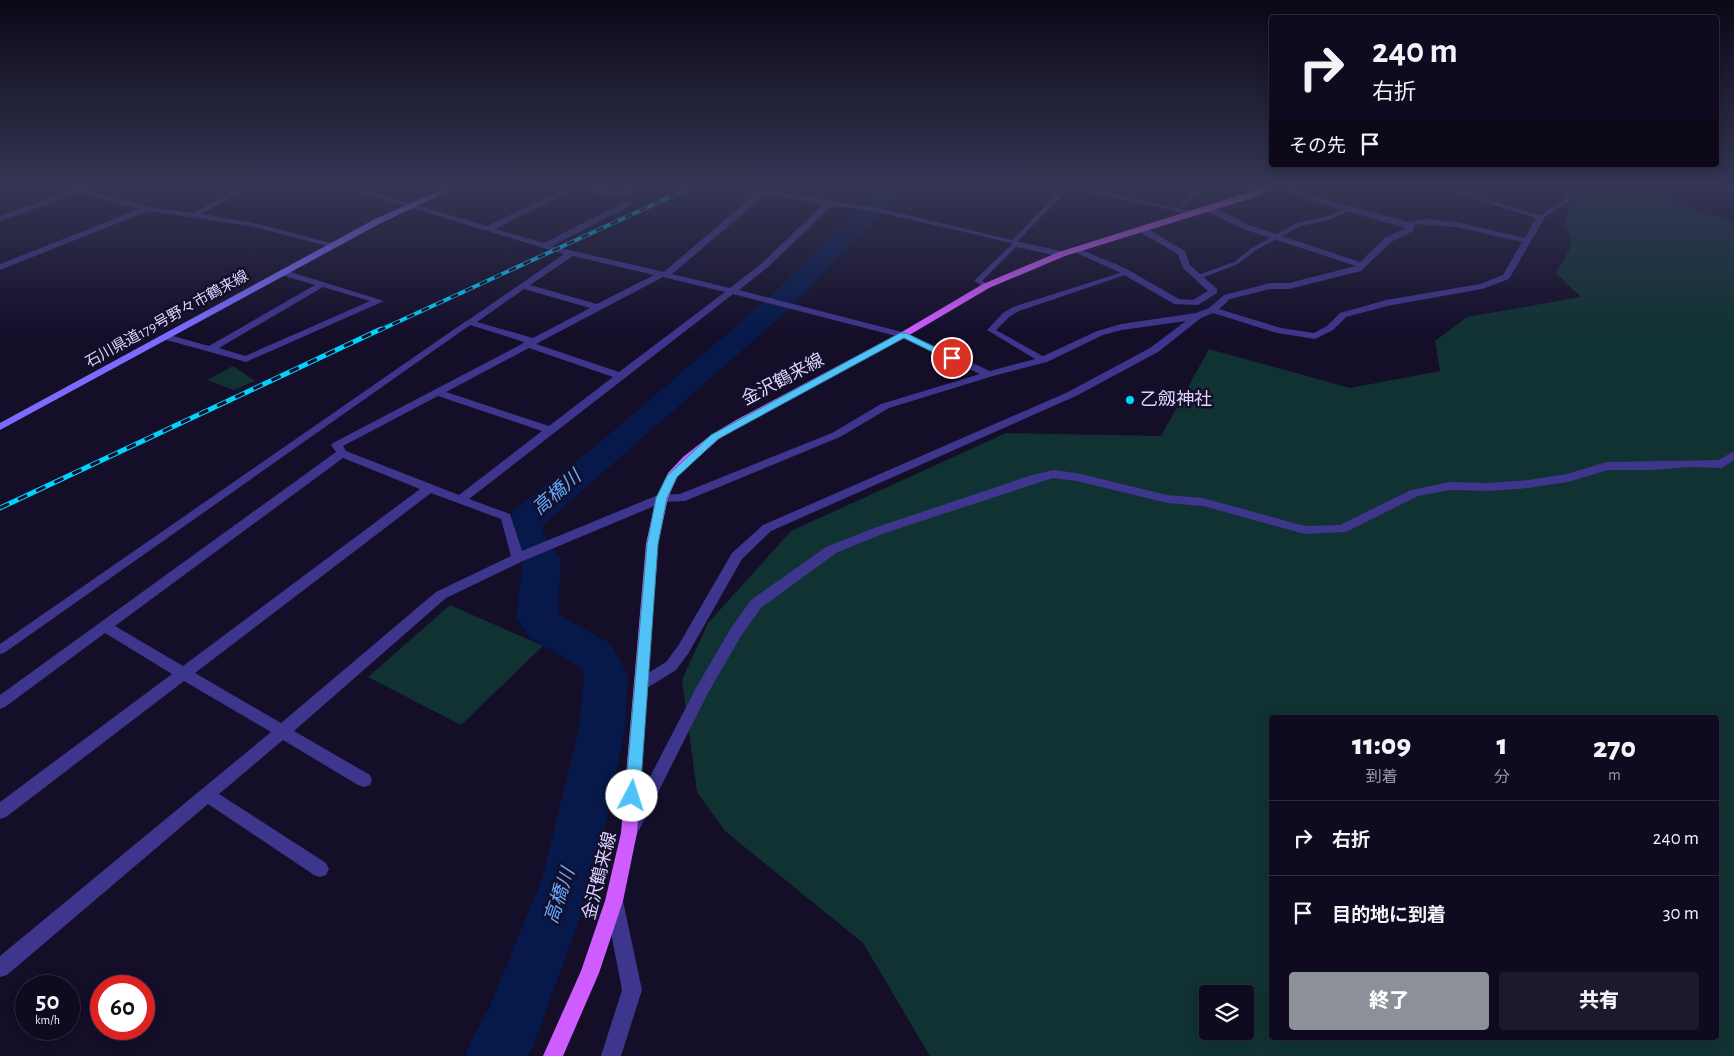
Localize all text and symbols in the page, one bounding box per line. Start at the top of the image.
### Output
text: 240 m [1372,34,1458,69]
icon: right [1289,35,1354,100]
text: 右折 [1372,81,1416,103]
icon: arrive [1356,130,1384,158]
text: その先 [1289,137,1346,156]
street label: 石川県道179号野々市鶴来線 [83,267,251,370]
pin [931,337,973,379]
icon: arrive [938,344,966,372]
street label: 金沢鶴来線 [738,349,827,409]
place label: 乙劔神社 [1140,390,1212,409]
marker: 乙劔神社 [1124,394,1136,406]
water label: 高橋川 [529,465,586,519]
text: 11:09 [1352,730,1411,760]
text: 1 [1496,730,1508,760]
text: 270 [1593,733,1636,763]
text: m [1608,767,1621,783]
position arrow [605,769,657,821]
text: 到着 [1365,769,1398,785]
text: 分 [1494,769,1510,785]
icon: right [1289,824,1317,852]
text: 240 m [1653,829,1699,848]
street label: 金沢鶴来線 [578,830,620,922]
text: 右折 [1332,831,1370,850]
water label: 高橋川 [541,864,579,926]
icon: arrive [1289,899,1317,927]
text: 30 m [1663,904,1699,923]
text: 目的地に到着 [1332,906,1446,925]
button: 終了 [1289,972,1489,1030]
button: 共有 [1499,972,1699,1030]
speed limit sign: 60 [90,975,155,1040]
map controls [1199,985,1254,1040]
button: layers [1199,985,1254,1040]
text: 50 [36,989,59,1014]
text: km/h [35,1014,60,1026]

